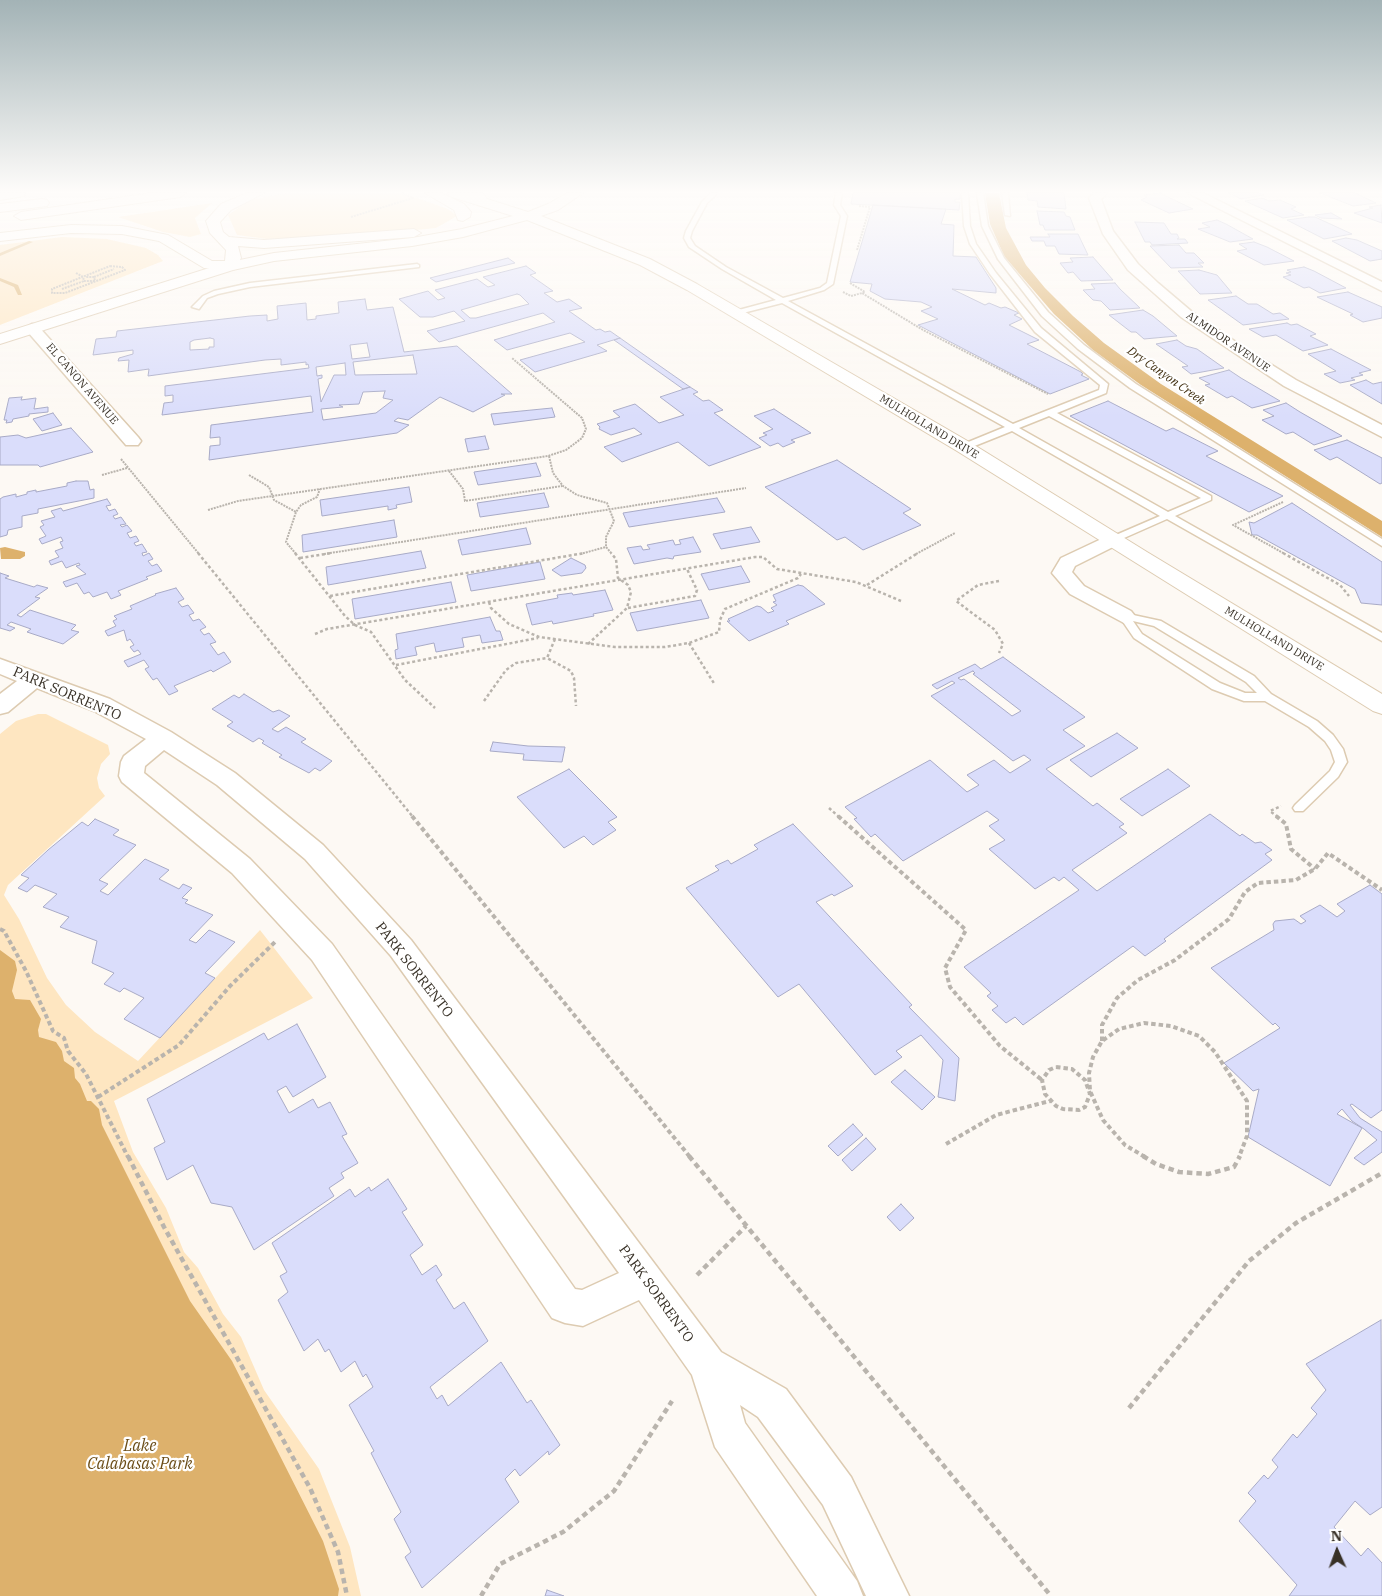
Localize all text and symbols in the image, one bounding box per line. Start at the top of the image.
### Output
street label: ALMIDOR AVENUE [1184,309,1272,375]
street label: EL CANON AVENUE [43,341,121,427]
water label: Dry Canyon Creek [1124,344,1208,408]
street label: MULHOLLAND DRIVE [877,392,981,462]
street label: MULHOLLAND DRIVE [1222,604,1326,674]
street label: PARK SORRENTO [10,664,124,724]
street label: PARK SORRENTO [372,919,456,1021]
street label: PARK SORRENTO [615,1242,697,1346]
park label: Lake Calabasas Park [87,1436,193,1474]
north arrow [1312,1526,1362,1576]
text: N [1331,1527,1342,1545]

